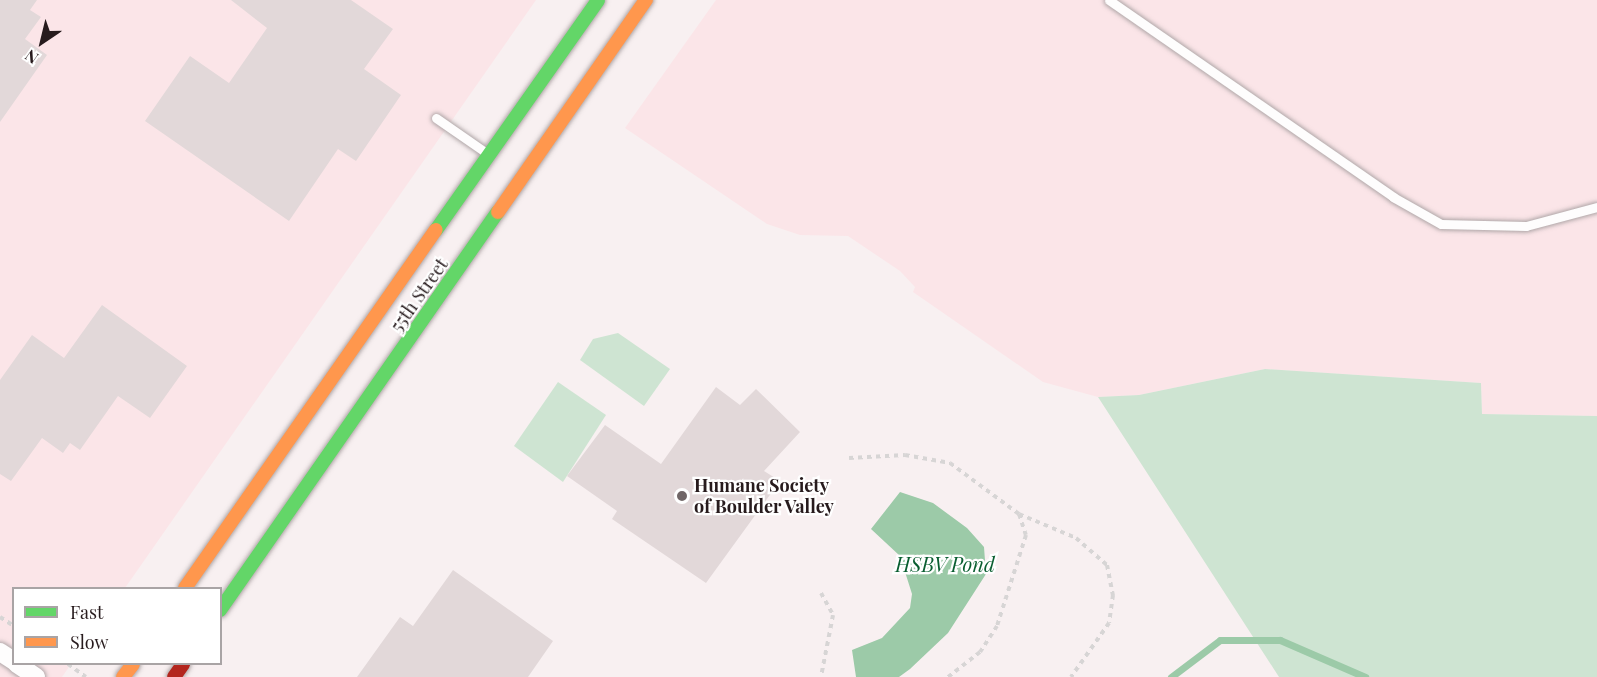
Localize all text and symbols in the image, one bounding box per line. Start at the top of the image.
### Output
north arrow [12,12,72,72]
text: N [21,45,42,69]
street label: 55th Street [386,254,452,336]
place label: Humane Society of Boulder Valley [694,475,835,518]
marker: Humane Society of Boulder Valley [675,489,689,503]
water label: HSBV Pond [895,551,995,575]
legend [12,587,222,665]
text: Fast [70,600,103,624]
text: Slow [70,630,108,654]

